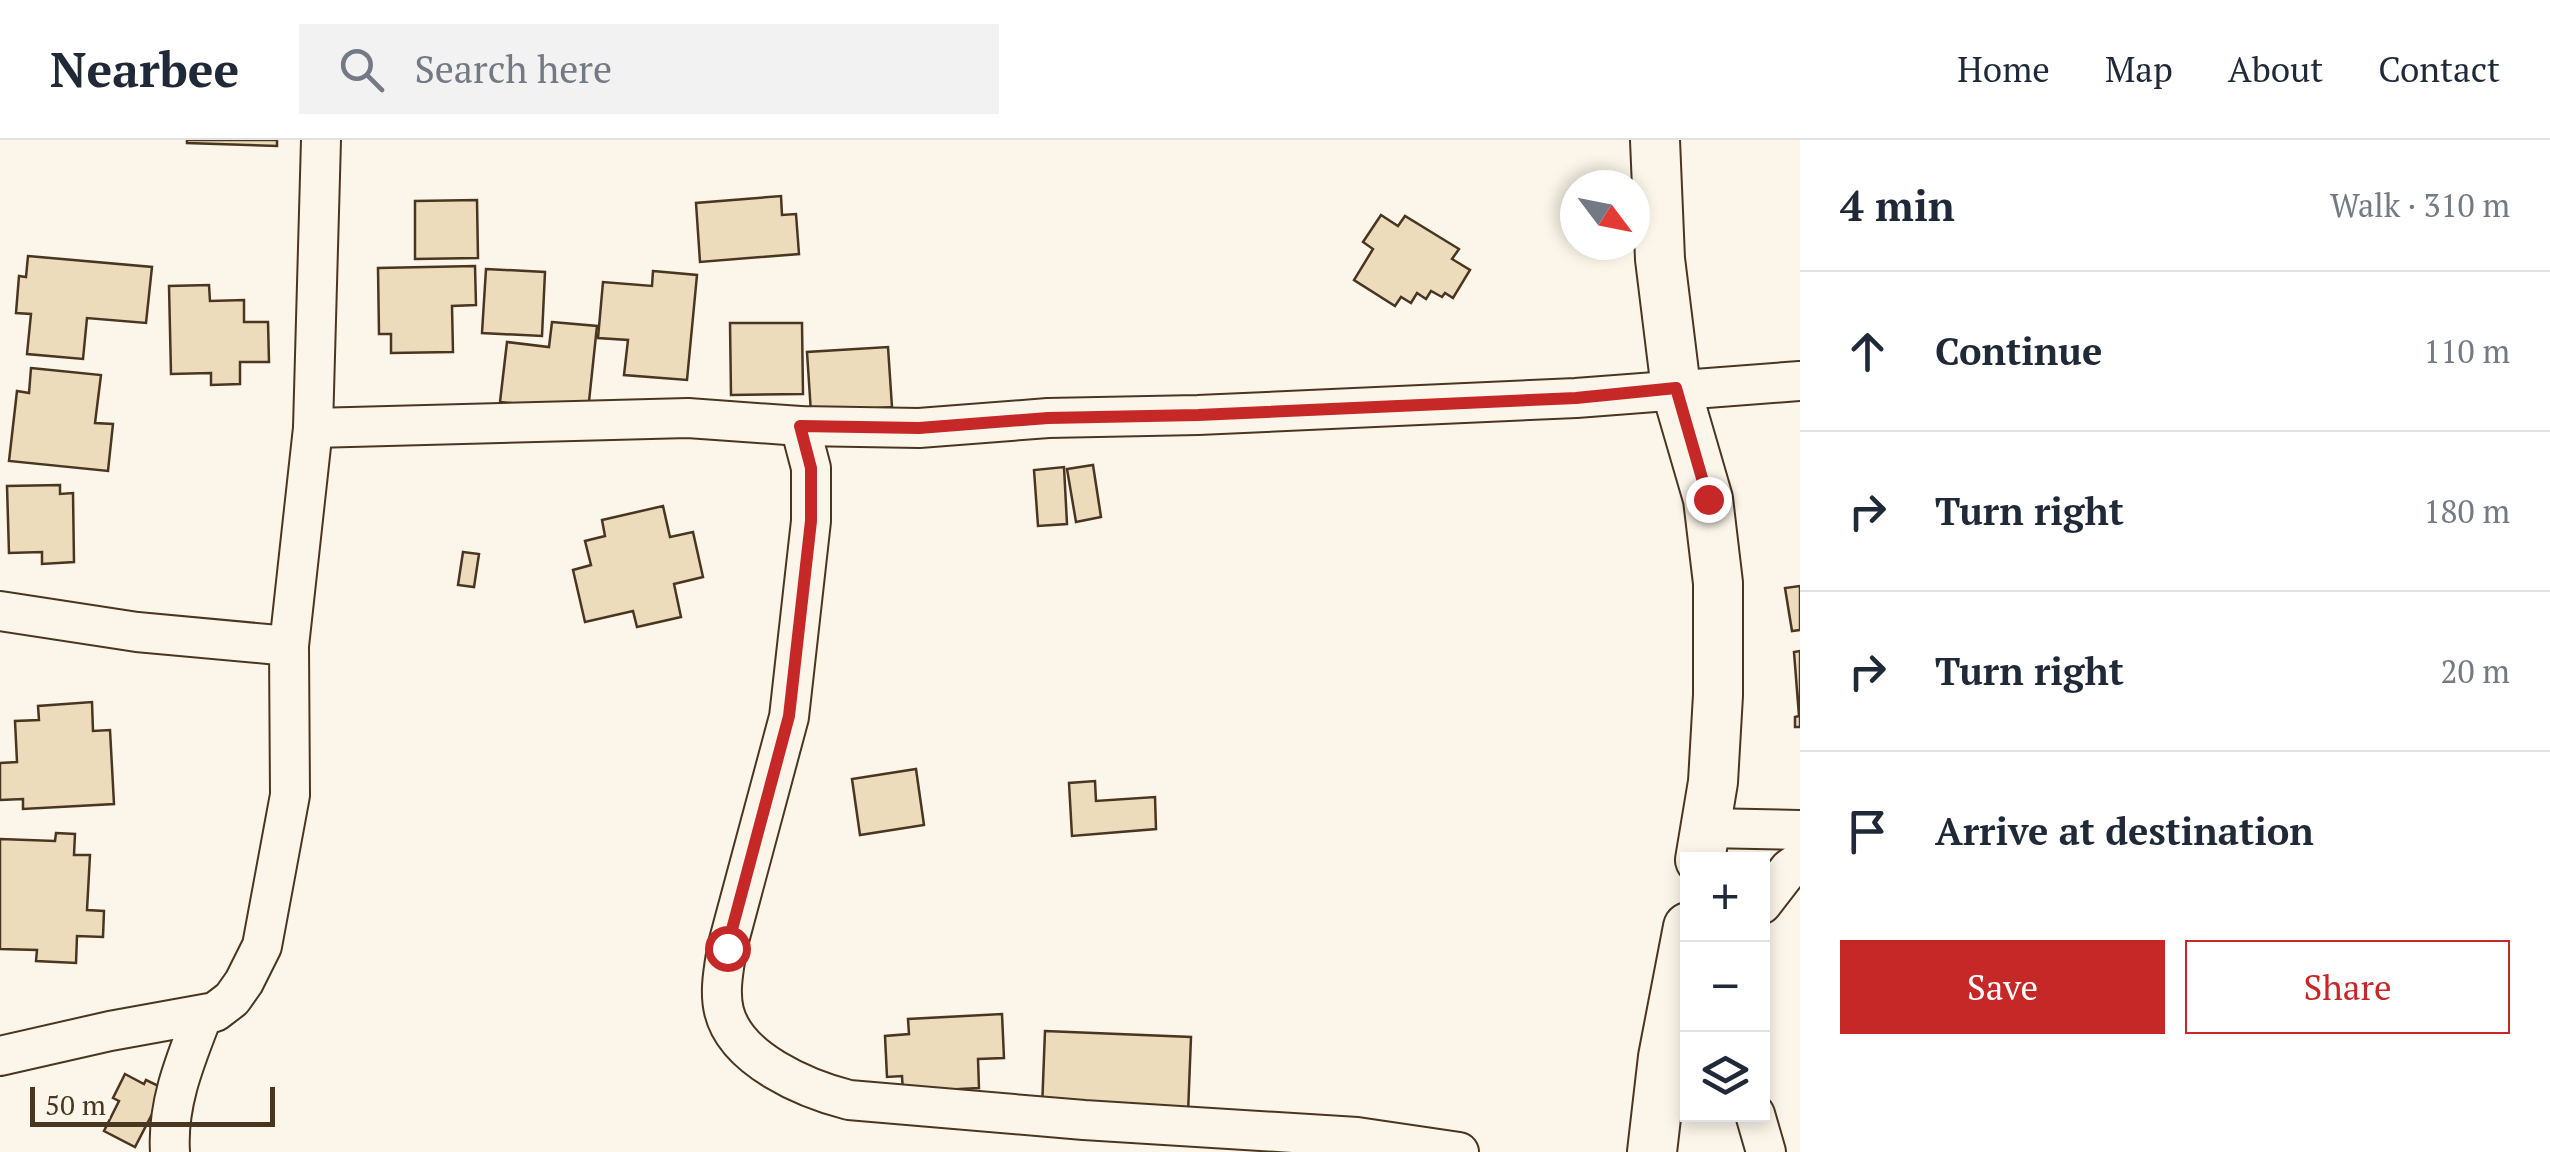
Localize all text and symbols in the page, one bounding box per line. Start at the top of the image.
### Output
search box [299,24,999,114]
text: Nearbee [50,37,239,101]
icon: search [334,42,389,97]
text: Search here [414,44,612,94]
text: Home [1957,46,2050,92]
text: Map [2105,46,2173,92]
text: About [2228,46,2323,92]
text: Contact [2378,46,2500,92]
north arrow [1560,170,1650,260]
text: 4 min [1840,177,1955,233]
text: Walk · 310 m [2330,184,2510,226]
icon: ahead [1840,324,1895,379]
text: Continue [1935,326,2102,376]
text: 110 m [2423,330,2510,372]
route end [1686,477,1732,523]
icon: right [1840,484,1895,539]
text: Turn right [1935,486,2124,536]
text: 180 m [2423,490,2510,532]
icon: right [1840,644,1895,699]
text: Turn right [1935,646,2124,696]
text: 20 m [2440,650,2510,692]
icon: arrive [1840,804,1895,859]
text: Arrive at destination [1935,806,2314,856]
map controls [1680,852,1770,1122]
button: + [1680,852,1770,942]
route start [705,926,751,972]
button: Save [1840,940,2165,1034]
button: Share [2185,940,2510,1034]
button: − [1680,942,1770,1032]
button: layers [1680,1032,1770,1122]
scale bar [30,1082,275,1126]
text: 50 m [45,1086,106,1123]

